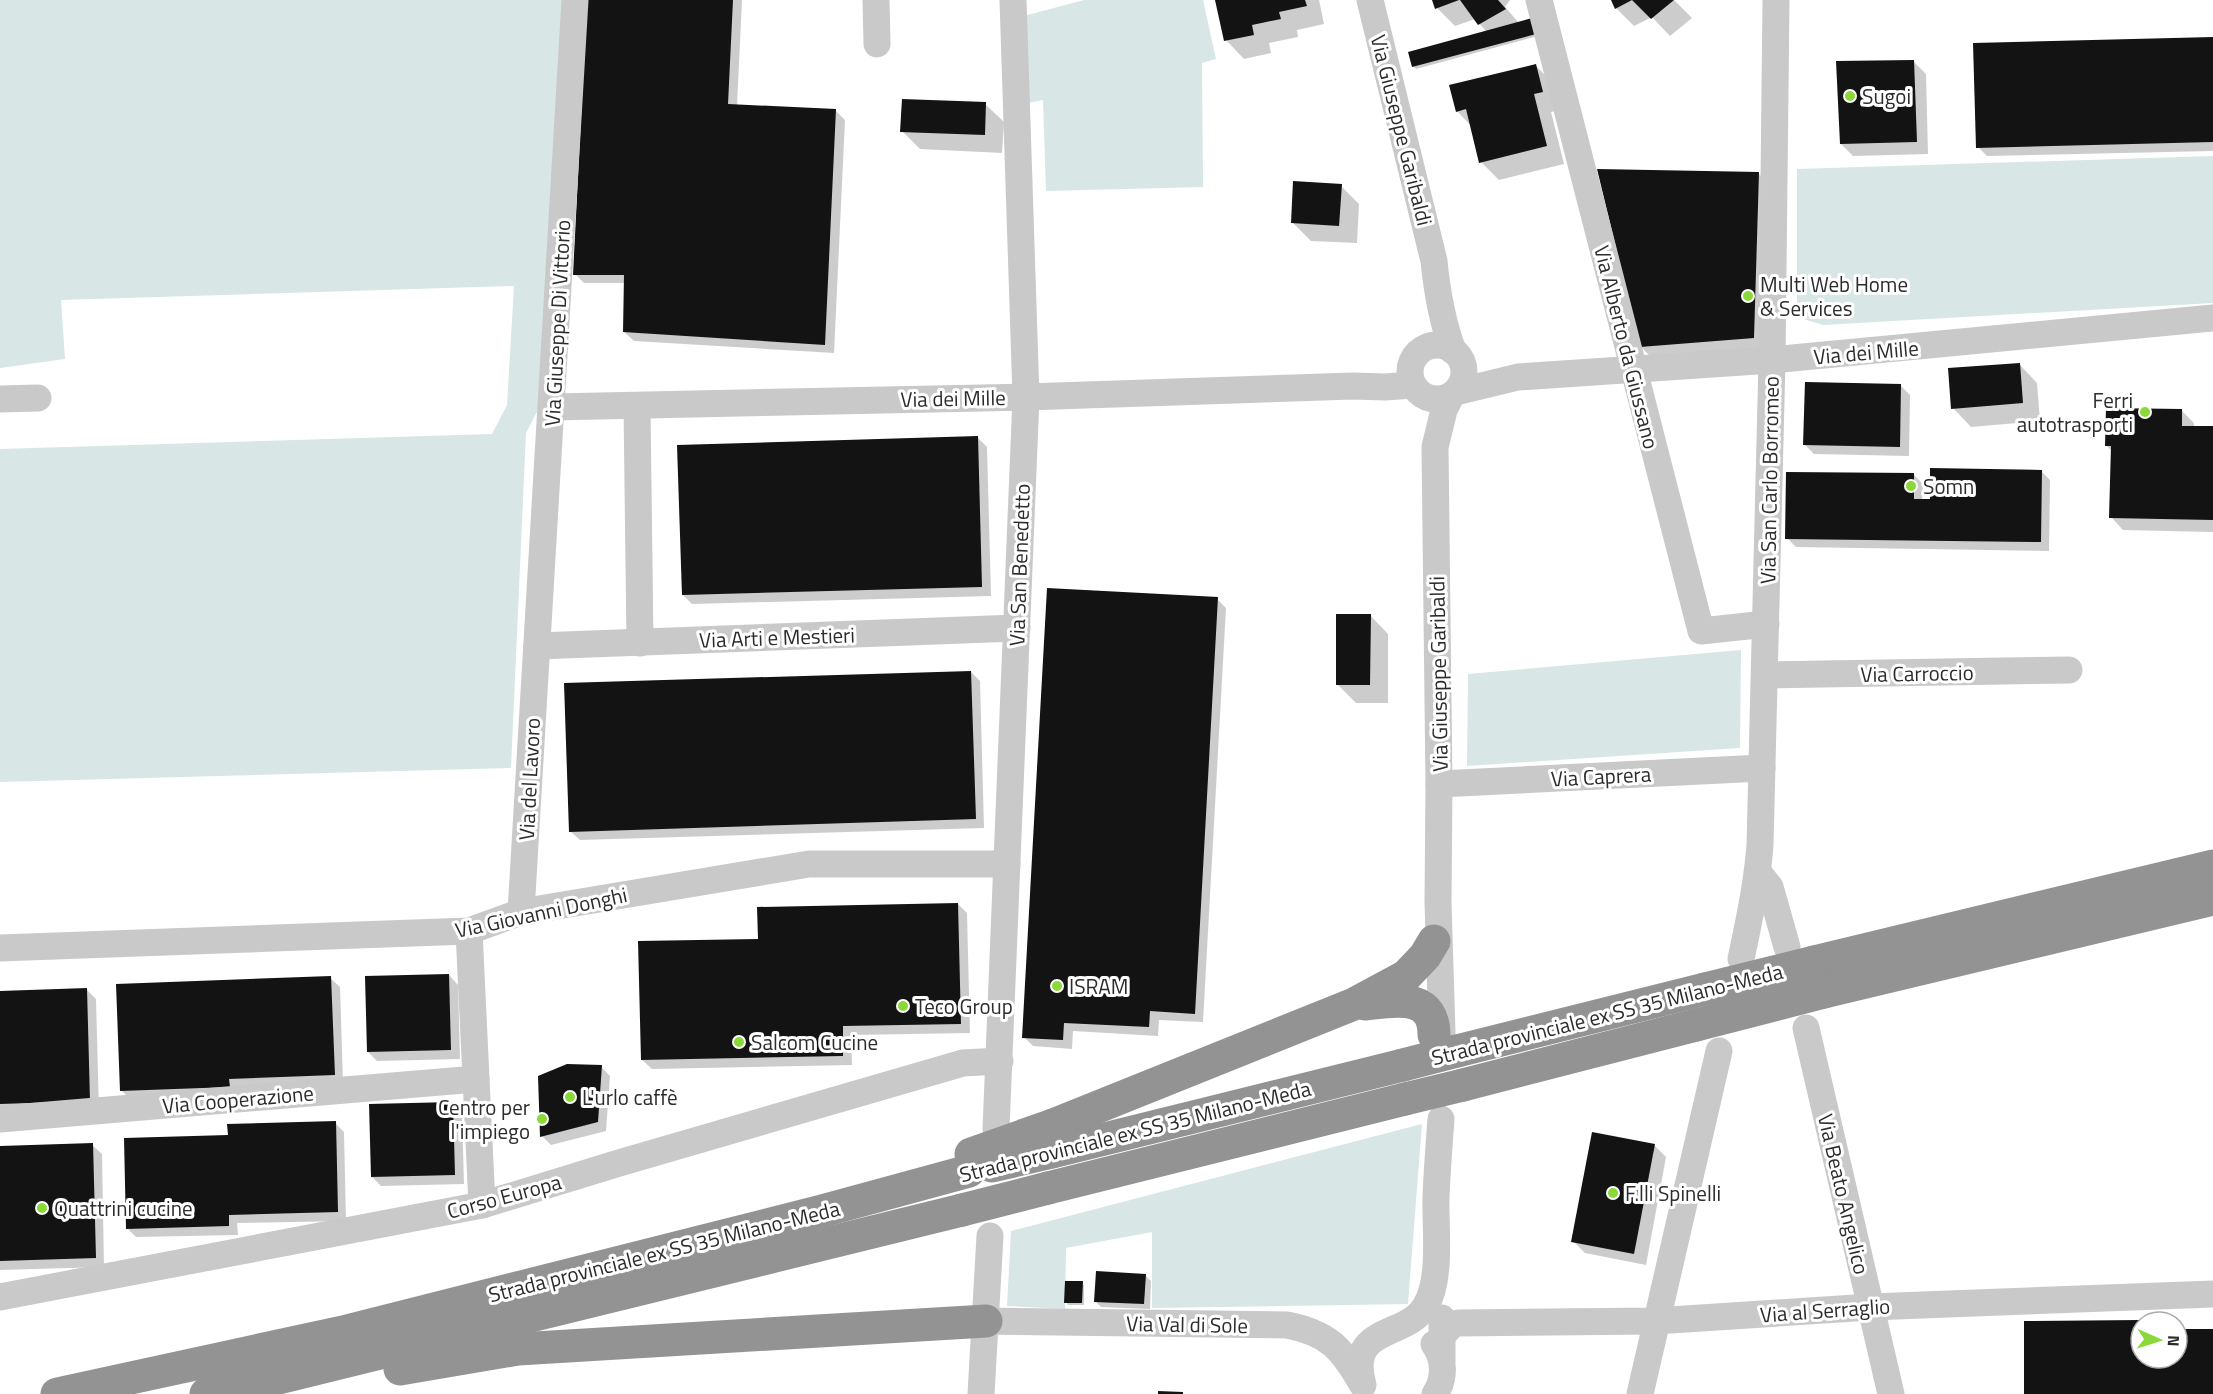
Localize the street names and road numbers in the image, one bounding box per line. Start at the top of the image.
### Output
street label: Via Giuseppe Garibaldi [1363,31,1441,229]
street label: Via Giuseppe Di Vittorio [536,219,578,427]
street label: Via Alberto da Giussano [1586,242,1668,452]
street label: Via dei Mille [1812,331,1920,373]
street label: Via San Carlo Borromeo [1751,376,1787,584]
street label: Via dei Mille [900,381,1006,415]
street label: Via San Benedetto [1000,483,1038,647]
street label: Via Giuseppe Garibaldi [1420,576,1456,772]
street label: Via Arti e Mestieri [699,618,855,656]
street label: Via Carroccio [1860,656,1974,690]
street label: Via del Lavoro [510,717,548,841]
street label: Via Caprera [1550,757,1652,795]
street label: Via Giovanni Donghi [452,878,630,946]
street label: Strada provinciale ex SS 35 Milano-Meda [1428,955,1786,1073]
street label: Strada provinciale ex SS 35 Milano-Meda [956,1072,1314,1190]
street label: Via Cooperazione [161,1076,315,1122]
street label: Via Beato Angelico [1810,1111,1878,1277]
street label: Corso Europa [443,1165,565,1227]
street label: Strada provinciale ex SS 35 Milano-Meda [485,1192,843,1310]
street label: Via al Serraglio [1759,1289,1891,1331]
street label: Via Val di Sole [1126,1307,1248,1341]

